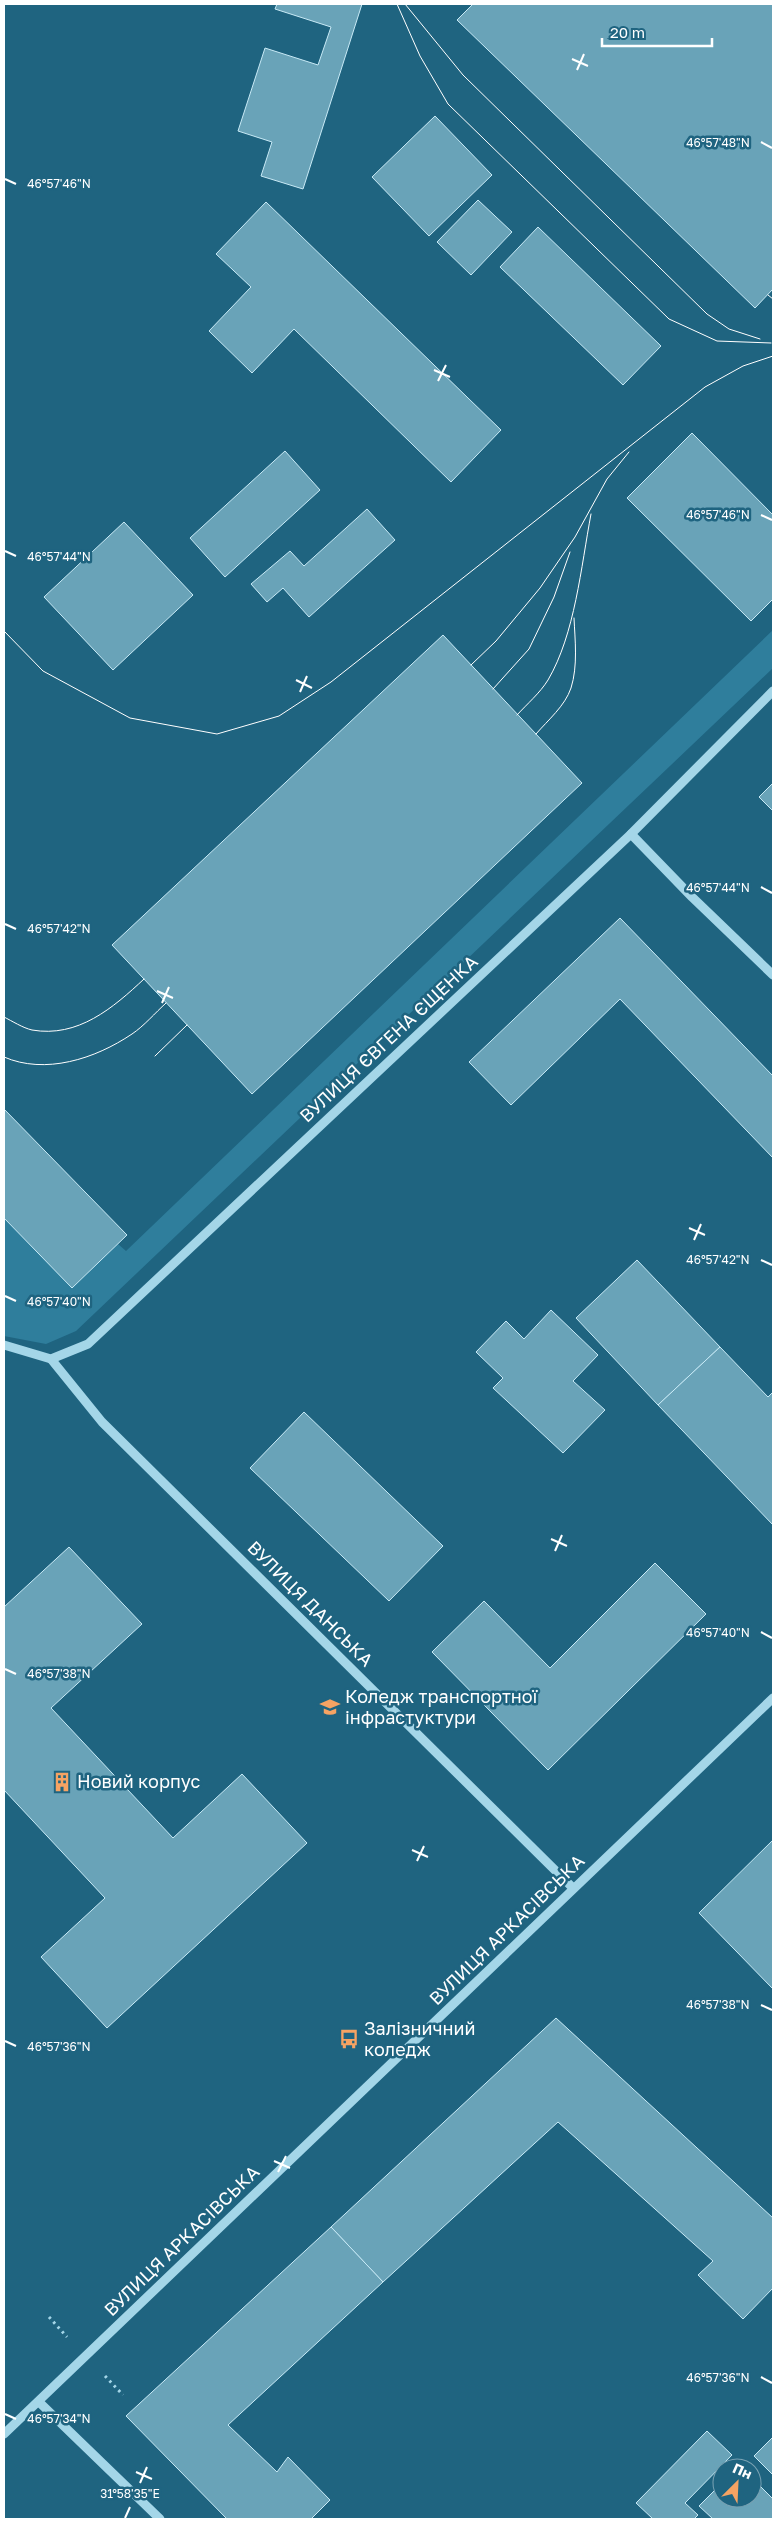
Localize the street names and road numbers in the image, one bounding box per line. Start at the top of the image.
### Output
street label: ВУЛИЦЯ ЄВГЕНА ЄЩЕНКА [295,950,482,1126]
street label: ВУЛИЦЯ ДАНСЬКА [243,1536,378,1671]
street label: ВУЛИЦЯ АРКАСІВСЬКА [424,1849,588,2009]
street label: ВУЛИЦЯ АРКАСІВСЬКА [99,2160,263,2320]

